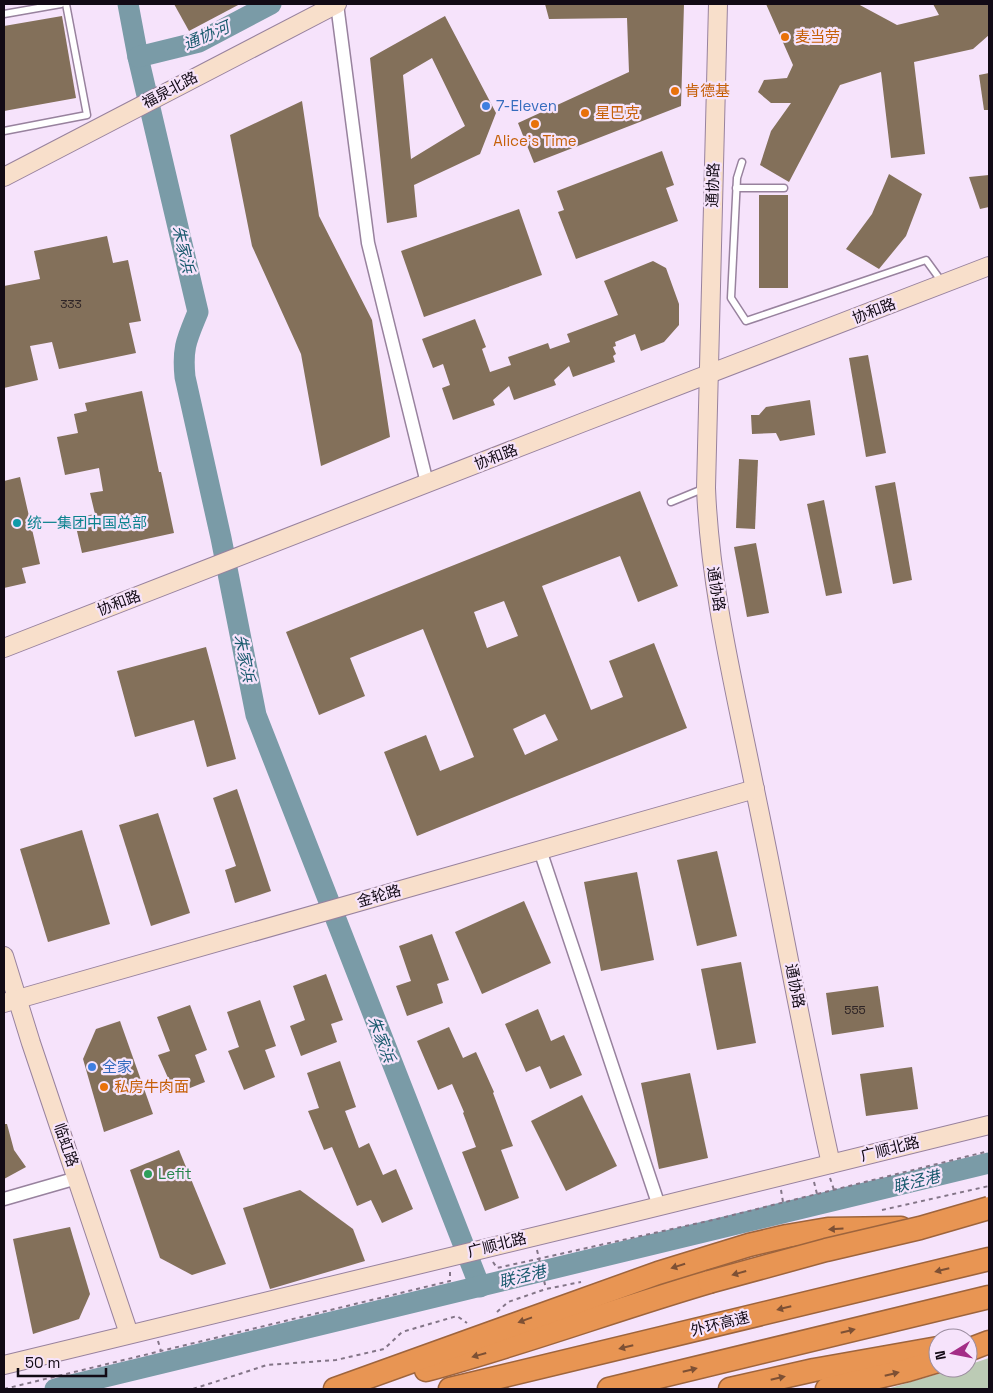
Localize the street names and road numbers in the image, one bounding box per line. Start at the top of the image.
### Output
street label: 福泉北路 [139,67,201,112]
street label: 通协路 [702,162,723,208]
street label: 协和路 [849,294,898,327]
street label: 协和路 [471,440,520,473]
street label: 通协路 [704,565,729,613]
street label: 协和路 [94,586,143,619]
street label: 金轮路 [355,880,403,911]
street label: 通协路 [782,962,809,1010]
street label: 临虹路 [50,1120,83,1169]
street label: 广顺北路 [858,1132,921,1165]
street label: 广顺北路 [465,1228,528,1261]
street label: 外环高速 [688,1307,751,1340]

